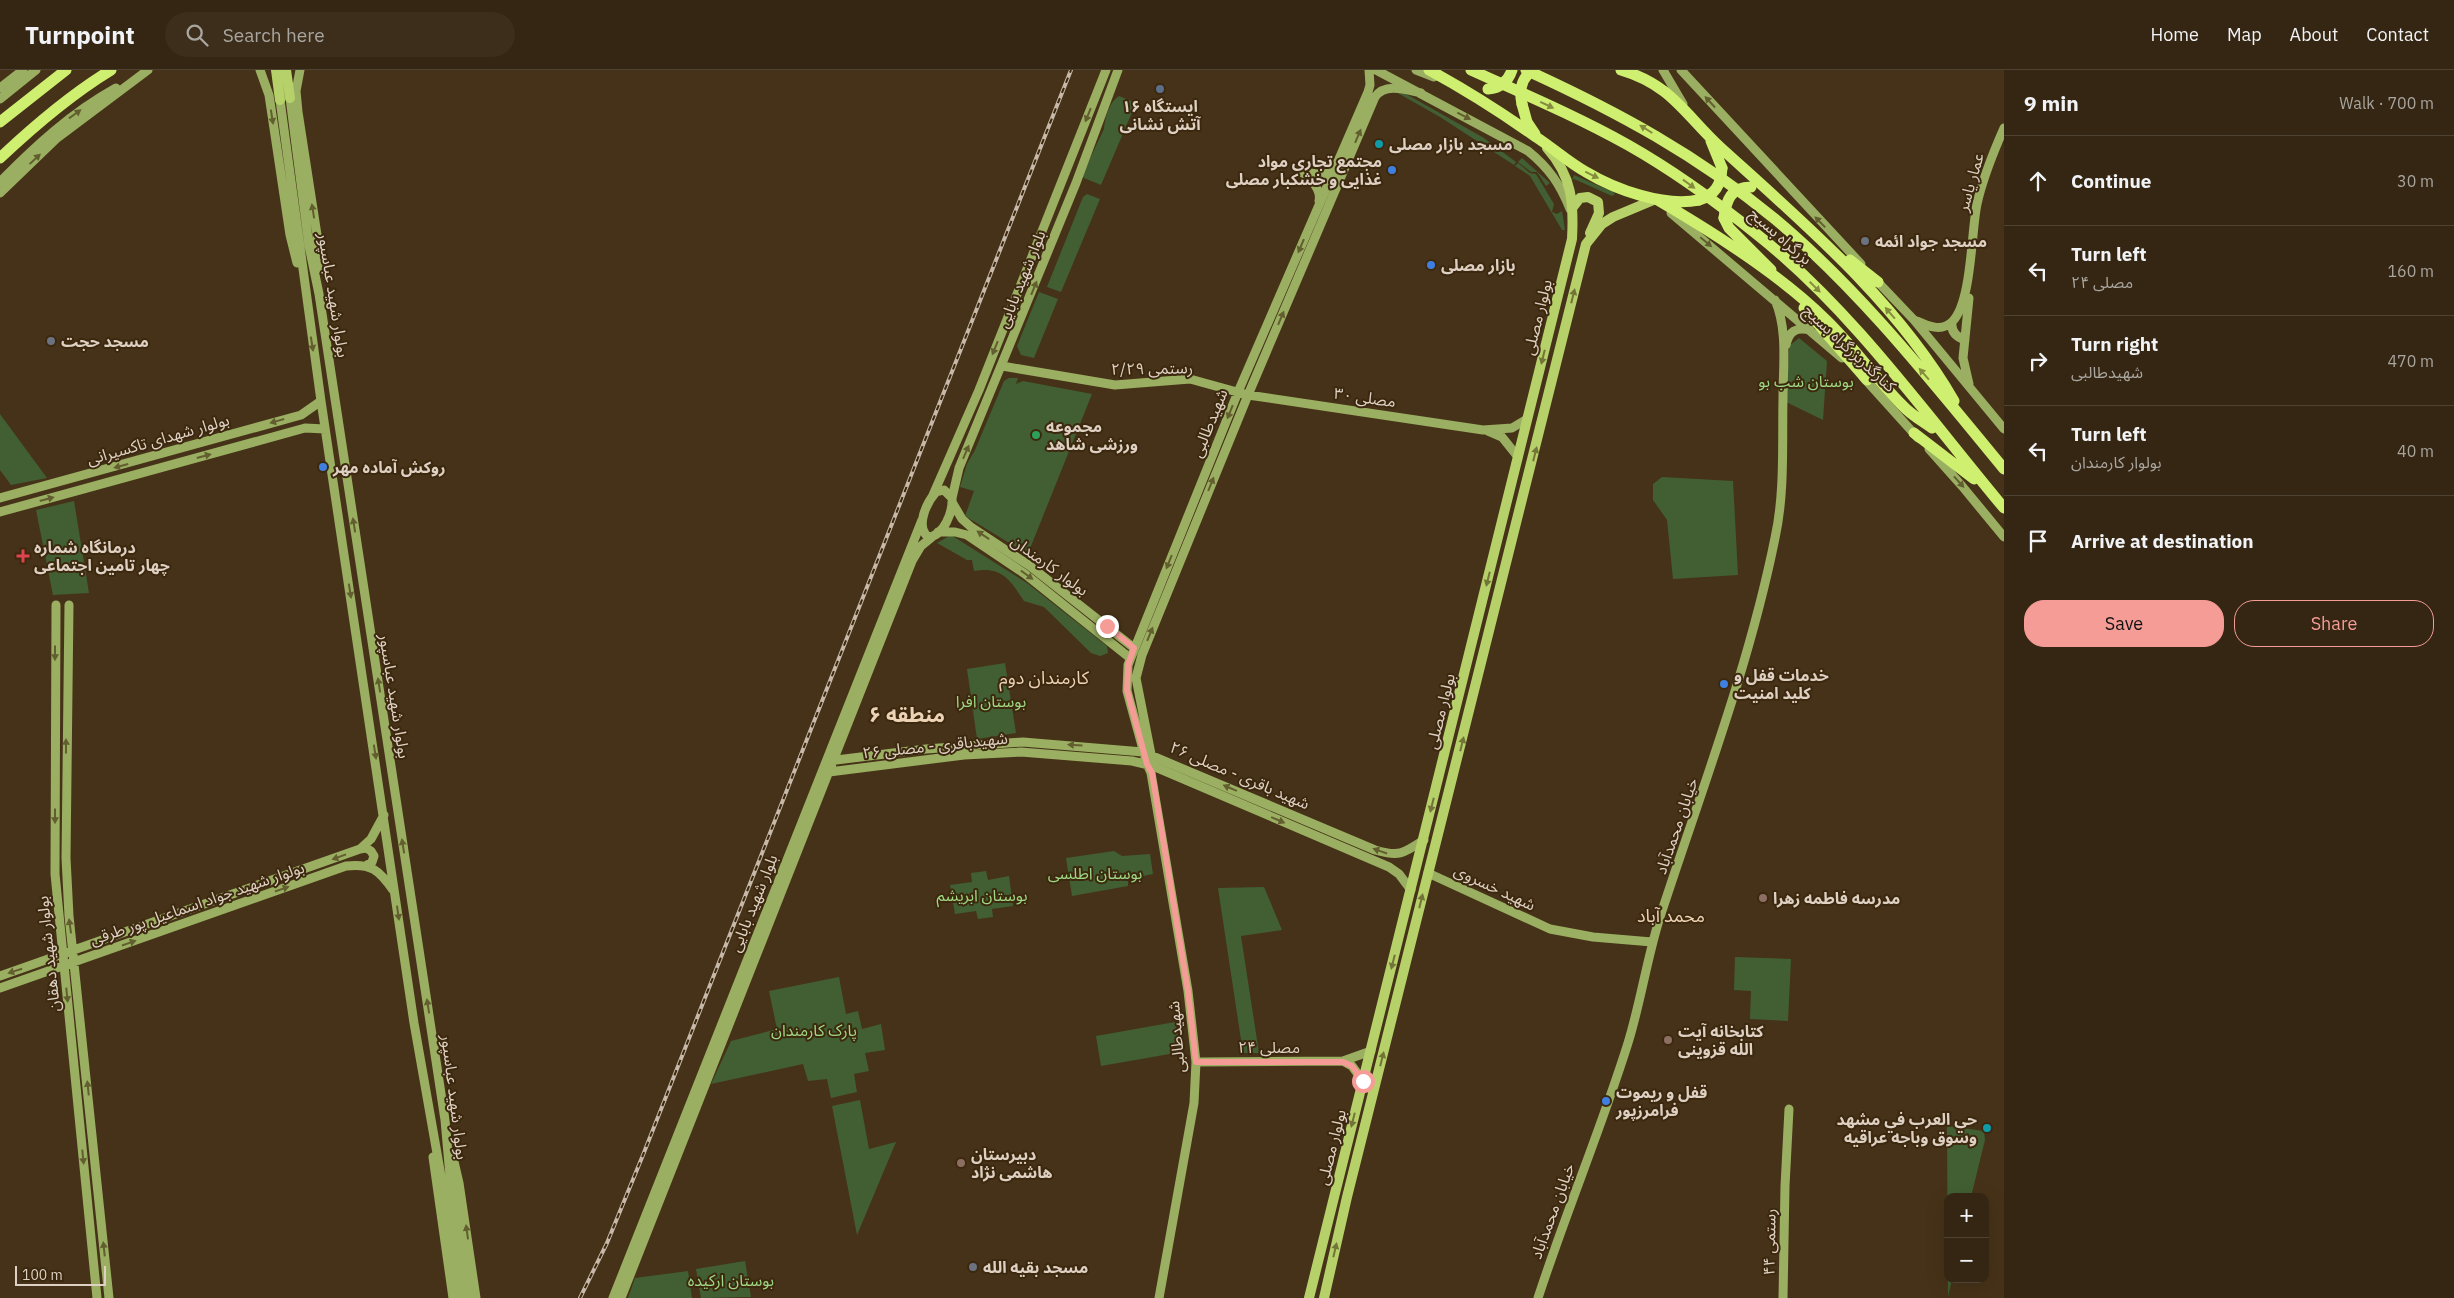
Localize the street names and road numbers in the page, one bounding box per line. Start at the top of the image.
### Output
street label: عمار یاسر [1952,150,1988,215]
street label: بزرگراه بسیج [1744,203,1817,271]
street label: بلوار شهید بابایی [992,227,1050,331]
street label: بولوار شهید عباسپور [313,230,354,359]
street label: بولوار مصلی [1518,277,1556,357]
street label: کنارگذربزرگراه بسیج [1798,300,1901,398]
street label: رستمی ۲/۲۹ [1111,357,1193,379]
street label: مصلی ۳۰ [1333,383,1397,411]
street label: شهیدطالبی [1186,386,1232,460]
street label: بولوار شهدای تاکسیرانی [84,409,232,469]
street label: بولوار کارمندان [1007,530,1093,600]
street label: بولوار شهید عباسپور [374,631,415,760]
street label: بولوار مصلی [1421,671,1459,751]
street label: شهیدباقری - مصلی ۲۶ [861,727,1009,763]
street label: شهید باقری - مصلی ۲۶ [1167,737,1313,813]
street label: خیابان محمدآباد [1650,775,1702,877]
street label: بلوار شهید بابایی [724,851,782,955]
street label: بولوار شهید جواد اسماعیل پور طرقی [87,857,307,950]
street label: شهید خسروی [1451,859,1539,915]
street label: بولوار شهید دهقان [32,895,64,1013]
street label: شهیدطالبی [1163,1000,1189,1074]
street label: بولوار شهید عباسپور [436,1032,473,1161]
street label: مصلی ۲۴ [1238,1037,1300,1057]
street label: بولوار مصلی [1312,1107,1350,1187]
street label: خیابان محمدآباد [1525,1160,1579,1262]
street label: رستمی ۴۴ [1758,1208,1780,1276]

